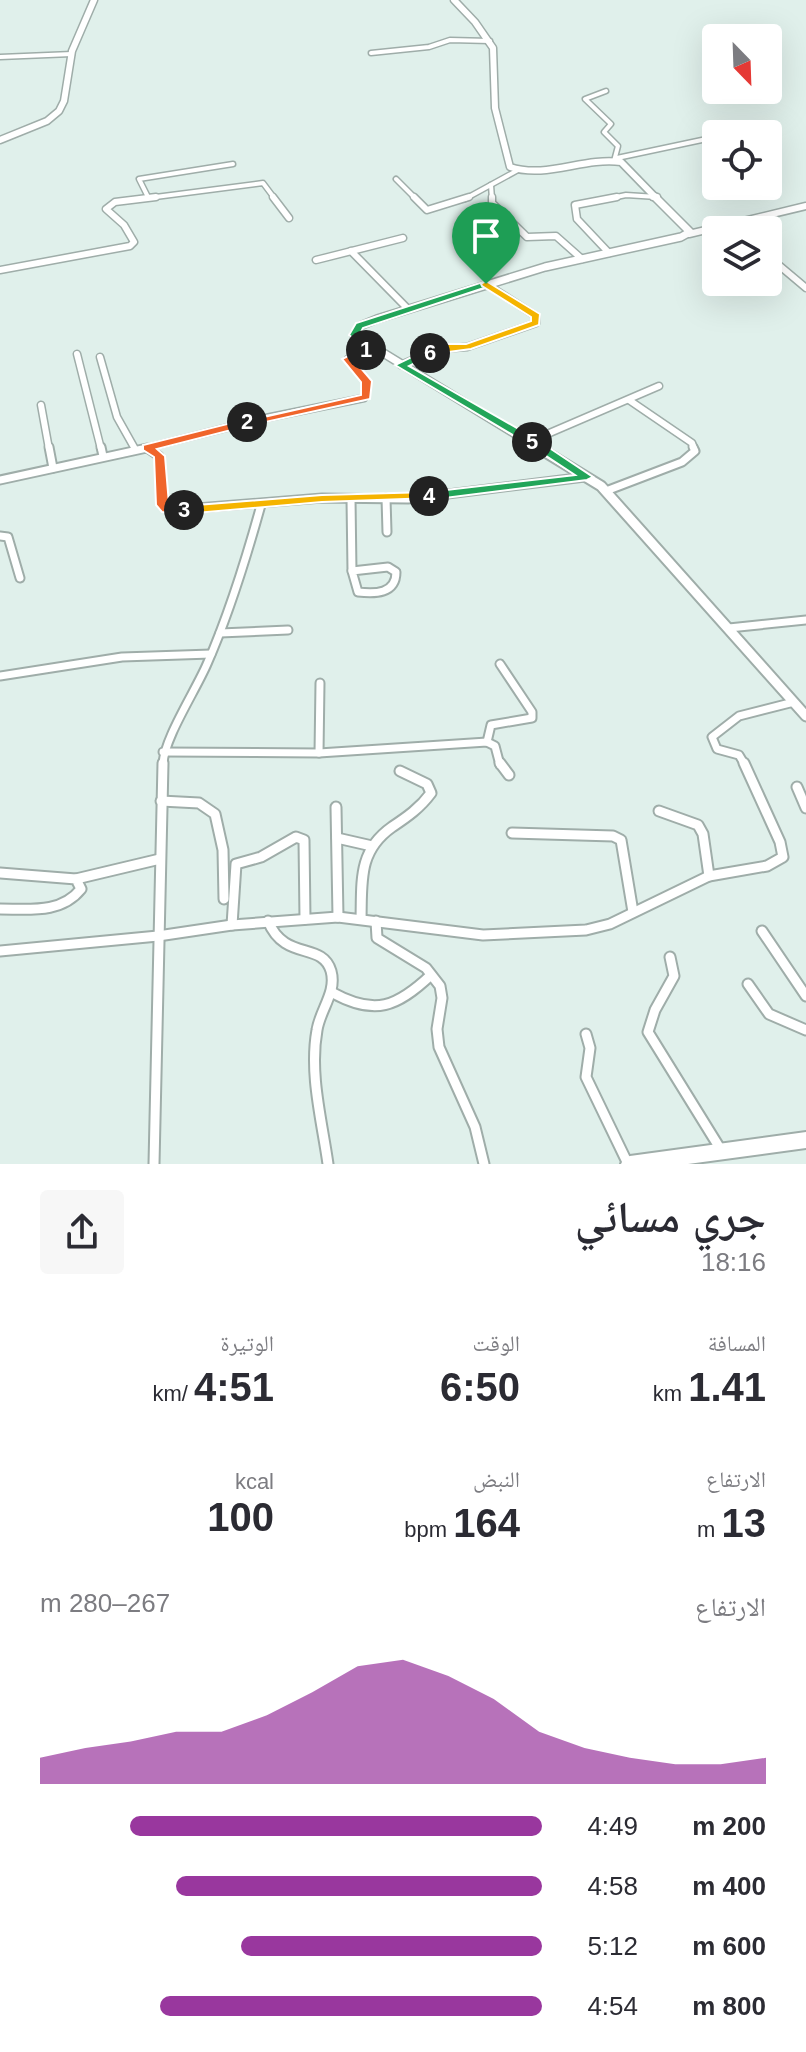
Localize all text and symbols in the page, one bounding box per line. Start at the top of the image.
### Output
north arrow [702,24,782,104]
map controls [702,24,782,296]
button: locate [702,120,782,200]
pin [452,202,520,284]
icon: arrive [464,214,508,258]
button: layers [702,216,782,296]
pin: 1 [346,330,386,370]
pin: 6 [410,333,450,373]
text: 1 [360,337,372,362]
text: 6 [424,340,436,365]
pin: 2 [227,402,267,442]
text: 2 [241,409,253,434]
pin: 5 [512,422,552,462]
text: 5 [526,429,538,454]
pin: 4 [409,476,449,516]
text: 4 [423,483,435,508]
pin: 3 [164,490,204,530]
text: 3 [178,497,190,522]
button: share [40,1190,124,1274]
text: جري مسائي [575,1192,766,1241]
text: 18:16 [701,1247,766,1277]
text: الوتيرة [220,1331,274,1356]
text: الوقت [473,1331,520,1356]
text: المسافة [708,1331,766,1356]
text: 4:51 [194,1365,274,1409]
text: 6:50 [440,1365,520,1409]
text: 1.41 [688,1365,766,1409]
text: /km [152,1381,194,1406]
text: km [653,1381,688,1406]
text: النبض [473,1467,520,1492]
text: الارتفاع [706,1467,766,1492]
text: kcal [235,1469,274,1494]
text: 100 [207,1495,274,1539]
text: 164 [453,1501,520,1545]
text: 13 [722,1501,766,1545]
text: bpm [404,1517,453,1542]
text: m [697,1517,722,1542]
text: 267–280 m [40,1588,170,1618]
text: الارتفاع [695,1592,766,1622]
text: 4:49 [587,1811,638,1841]
text: 200 m [692,1811,766,1841]
text: 4:58 [587,1871,638,1901]
text: 400 m [692,1871,766,1901]
text: 5:12 [587,1931,638,1961]
text: 600 m [692,1931,766,1961]
text: 4:54 [587,1991,638,2021]
text: 800 m [692,1991,766,2021]

